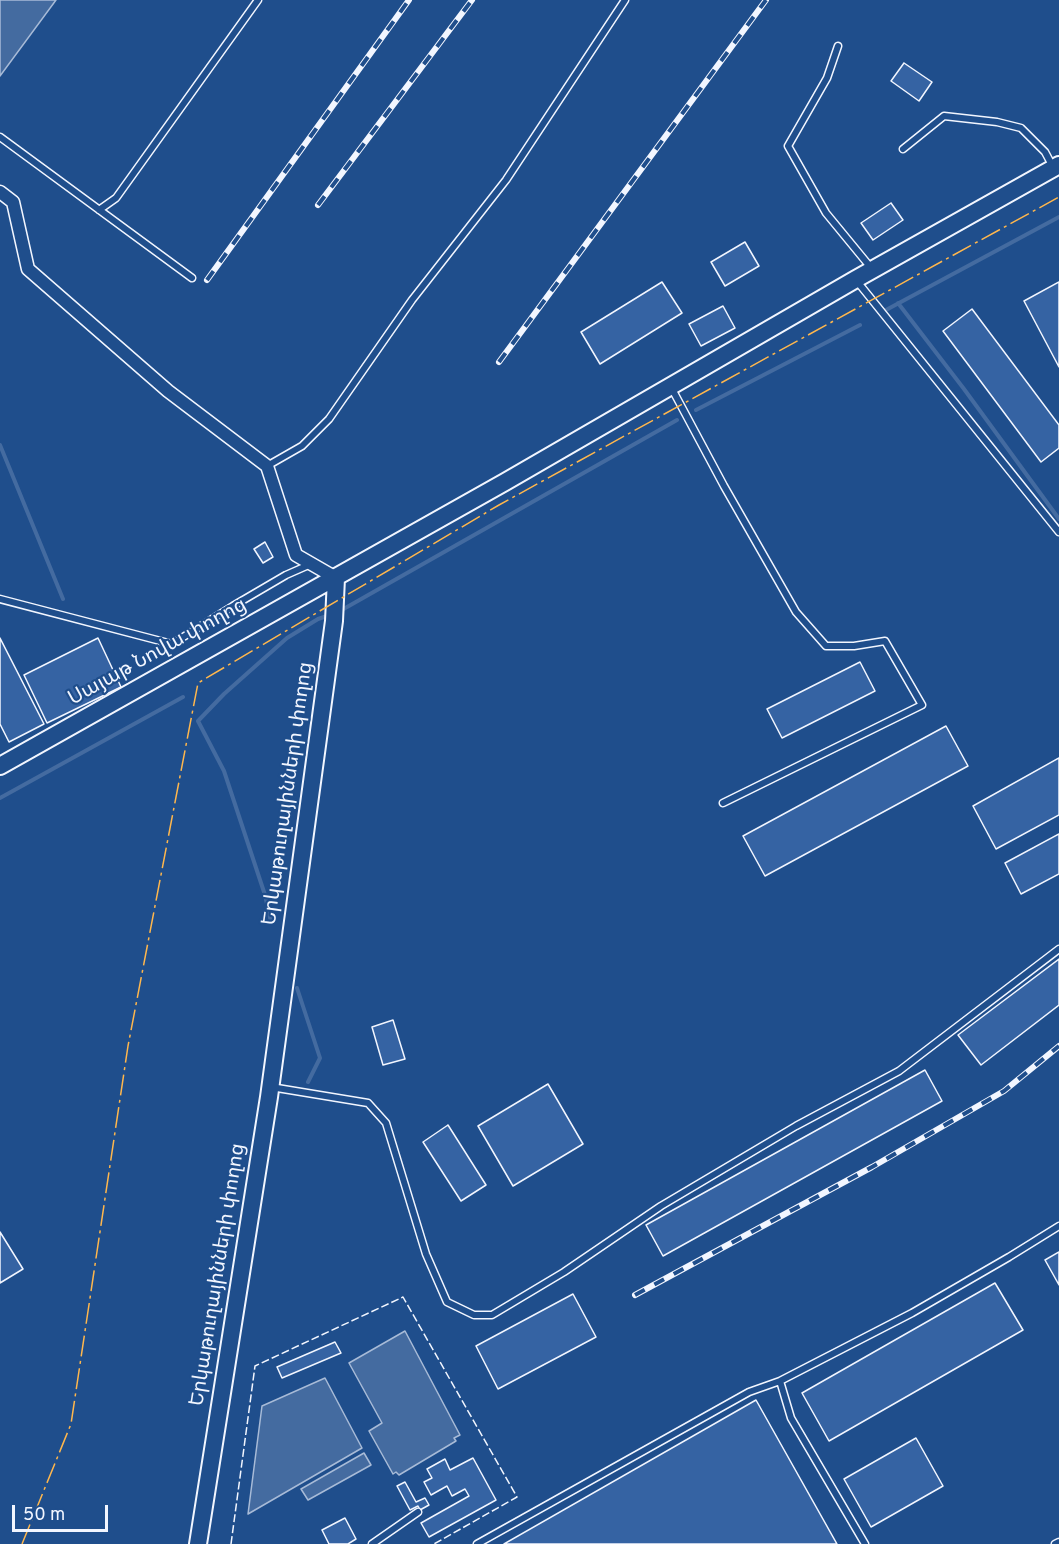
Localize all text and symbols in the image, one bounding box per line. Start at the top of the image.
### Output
street label: Սայաթ Նովա փողոց [65,594,251,712]
street label: Երկաթուղայինների փողոց [259,661,319,927]
street label: Երկաթուղայինների փողոց [186,1142,252,1408]
scale bar [15,1493,111,1531]
text: 50 m [23,1504,65,1527]

